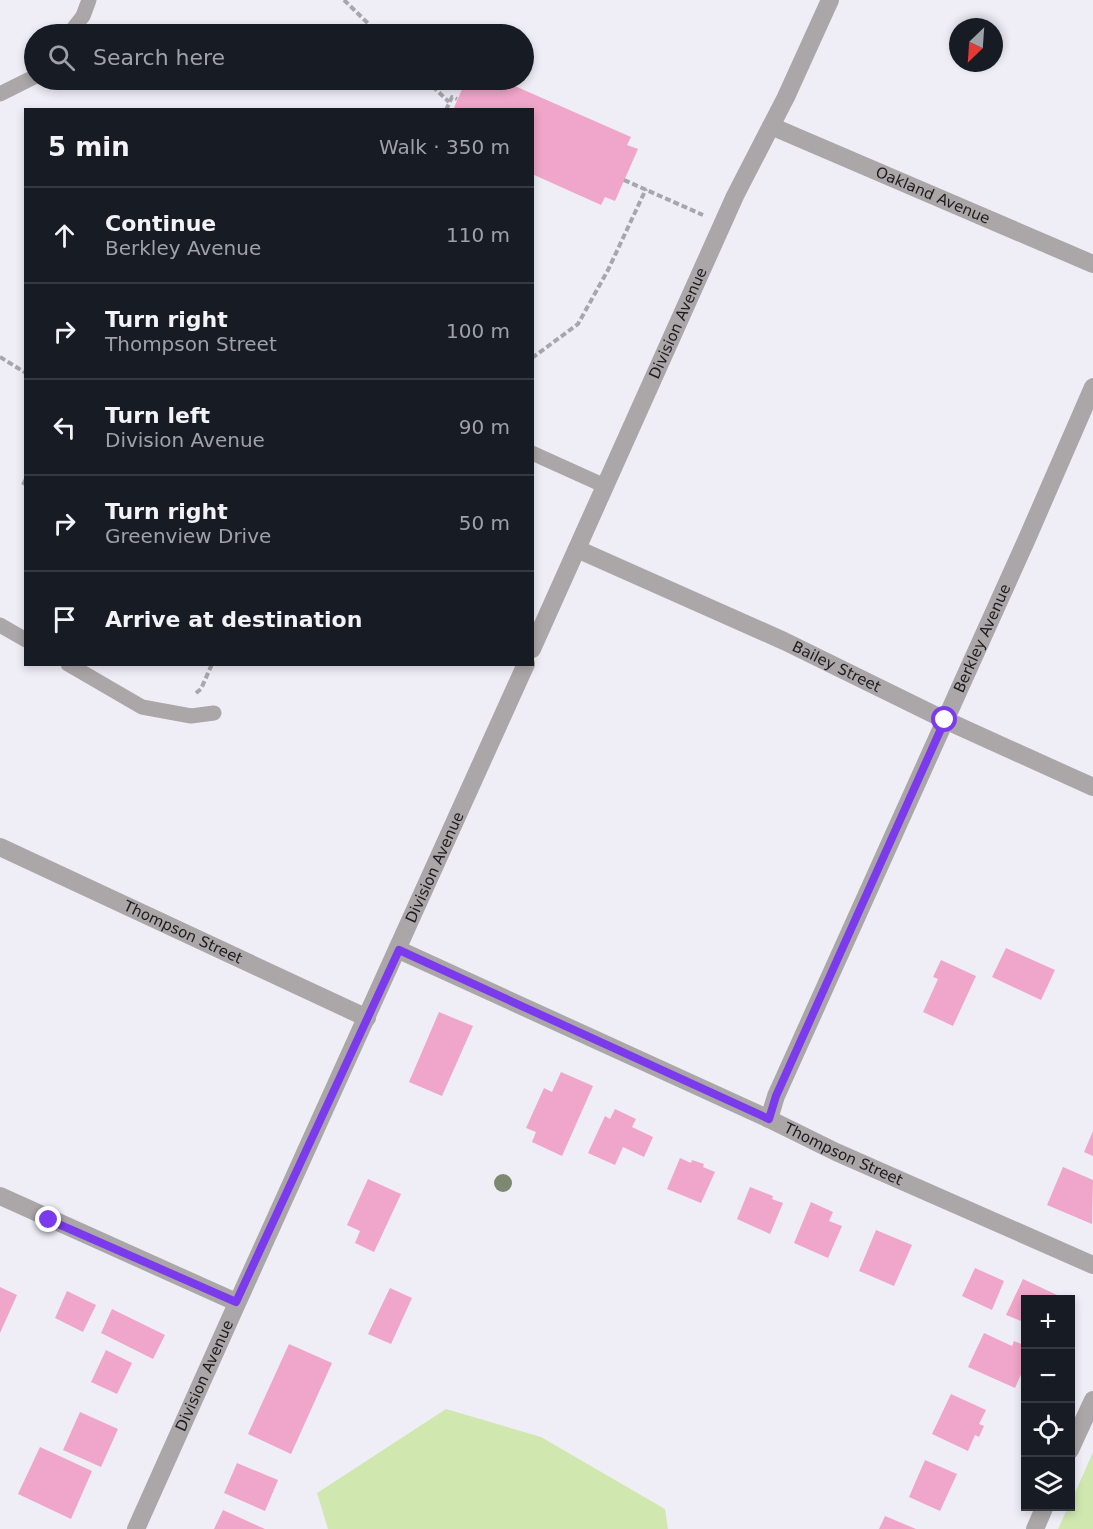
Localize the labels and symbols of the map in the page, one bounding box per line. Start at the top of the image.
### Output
north arrow [949,18,1003,72]
street label: Oakland Avenue [873,163,993,228]
street label: Division Avenue [645,265,711,382]
street label: Berkley Avenue [950,581,1014,695]
street label: Bailey Street [789,637,884,696]
route start [931,706,957,732]
street label: Division Avenue [402,809,468,926]
street label: Thompson Street [120,896,245,968]
street label: Thompson Street [780,1118,906,1189]
route end [35,1206,61,1232]
street label: Division Avenue [172,1317,237,1434]

